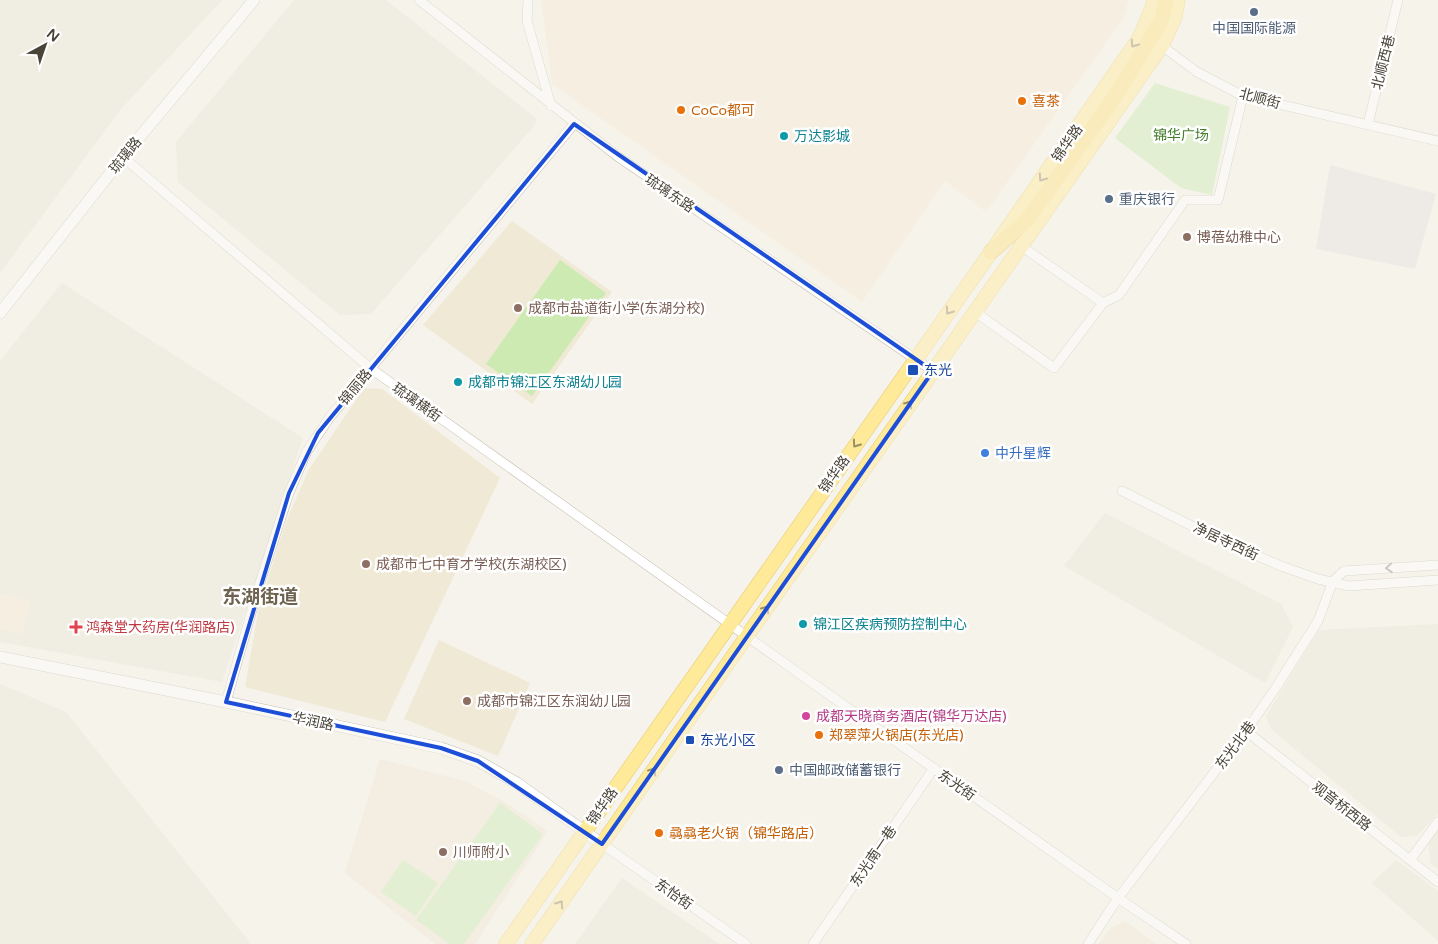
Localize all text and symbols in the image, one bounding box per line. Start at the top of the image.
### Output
marker: 中国国际能源 [1248,6,1260,18]
north arrow [20,20,70,70]
place label: 中国国际能源 [1212,20,1296,37]
text: N [43,25,63,46]
street label: 北顺西巷 [1368,33,1399,91]
one-way arrow [1131,38,1140,48]
street label: 北顺街 [1237,85,1282,112]
place label: 喜茶 [1032,93,1060,110]
marker: 喜茶 [1016,95,1028,107]
place label: CoCo都可 [691,102,755,119]
marker: CoCo都可 [675,104,687,116]
street label: 锦华路 [1048,121,1086,165]
park label: 锦华广场 [1153,127,1209,144]
place label: 万达影城 [794,128,850,145]
marker: 万达影城 [778,130,790,142]
street label: 琉璃路 [106,134,145,177]
street label: 琉璃东路 [642,171,698,216]
one-way arrow [1039,172,1048,182]
place label: 重庆银行 [1119,191,1175,208]
marker: 重庆银行 [1103,193,1115,205]
place label: 博蓓幼稚中心 [1197,229,1281,246]
marker: 博蓓幼稚中心 [1181,231,1193,243]
place label: 成都市盐道街小学(东湖分校) [528,300,705,317]
marker: 成都市盐道街小学(东湖分校) [512,302,524,314]
one-way arrow [946,305,955,315]
place label: 东光 [924,362,952,379]
marker: 东光 [906,363,920,377]
street label: 锦丽路 [335,366,375,409]
place label: 成都市锦江区东湖幼儿园 [468,374,622,391]
marker: 成都市锦江区东湖幼儿园 [452,376,464,388]
street label: 琉璃横街 [389,379,445,425]
one-way arrow [904,401,912,410]
one-way arrow [853,438,861,447]
place label: 中升星辉 [995,445,1051,462]
marker: 中升星辉 [979,447,991,459]
street label: 锦华路 [815,452,853,496]
street label: 净居寺西街 [1190,519,1261,564]
place label: 成都市七中育才学校(东湖校区) [376,556,567,573]
marker: 成都市七中育才学校(东湖校区) [360,558,372,570]
one-way arrow [1385,562,1393,573]
district label: 东湖街道 [222,586,298,608]
one-way arrow [760,605,769,615]
place label: 锦江区疾病预防控制中心 [813,616,967,633]
marker: 锦江区疾病预防控制中心 [797,618,809,630]
place label: 鸿森堂大药房(华润路店) [86,619,235,636]
marker: 鸿森堂大药房(华润路店) [70,621,82,633]
place label: 成都市锦江区东润幼儿园 [477,693,631,710]
marker: 成都市锦江区东润幼儿园 [461,695,473,707]
place label: 成都天晓商务酒店(锦华万达店) [816,708,1007,725]
street label: 华润路 [291,709,335,734]
marker: 成都天晓商务酒店(锦华万达店) [800,710,812,722]
street label: 东光北巷 [1212,718,1259,773]
place label: 郑翠萍火锅店(东光店) [829,727,964,744]
marker: 郑翠萍火锅店(东光店) [813,729,825,741]
place label: 东光小区 [700,732,756,749]
marker: 东光小区 [684,734,696,746]
place label: 中国邮政储蓄银行 [789,762,901,779]
marker: 中国邮政储蓄银行 [773,764,785,776]
street label: 东光街 [935,766,979,804]
one-way arrow [647,767,656,777]
street label: 观音桥西路 [1309,778,1375,835]
street label: 锦华路 [583,784,621,828]
street label: 东光南一巷 [847,823,900,890]
place label: 骉骉老火锅（锦华路店） [669,825,823,842]
marker: 骉骉老火锅（锦华路店） [653,827,665,839]
place label: 川师附小 [453,844,509,861]
marker: 川师附小 [437,846,449,858]
street label: 东怡街 [652,875,696,913]
one-way arrow [554,900,563,910]

